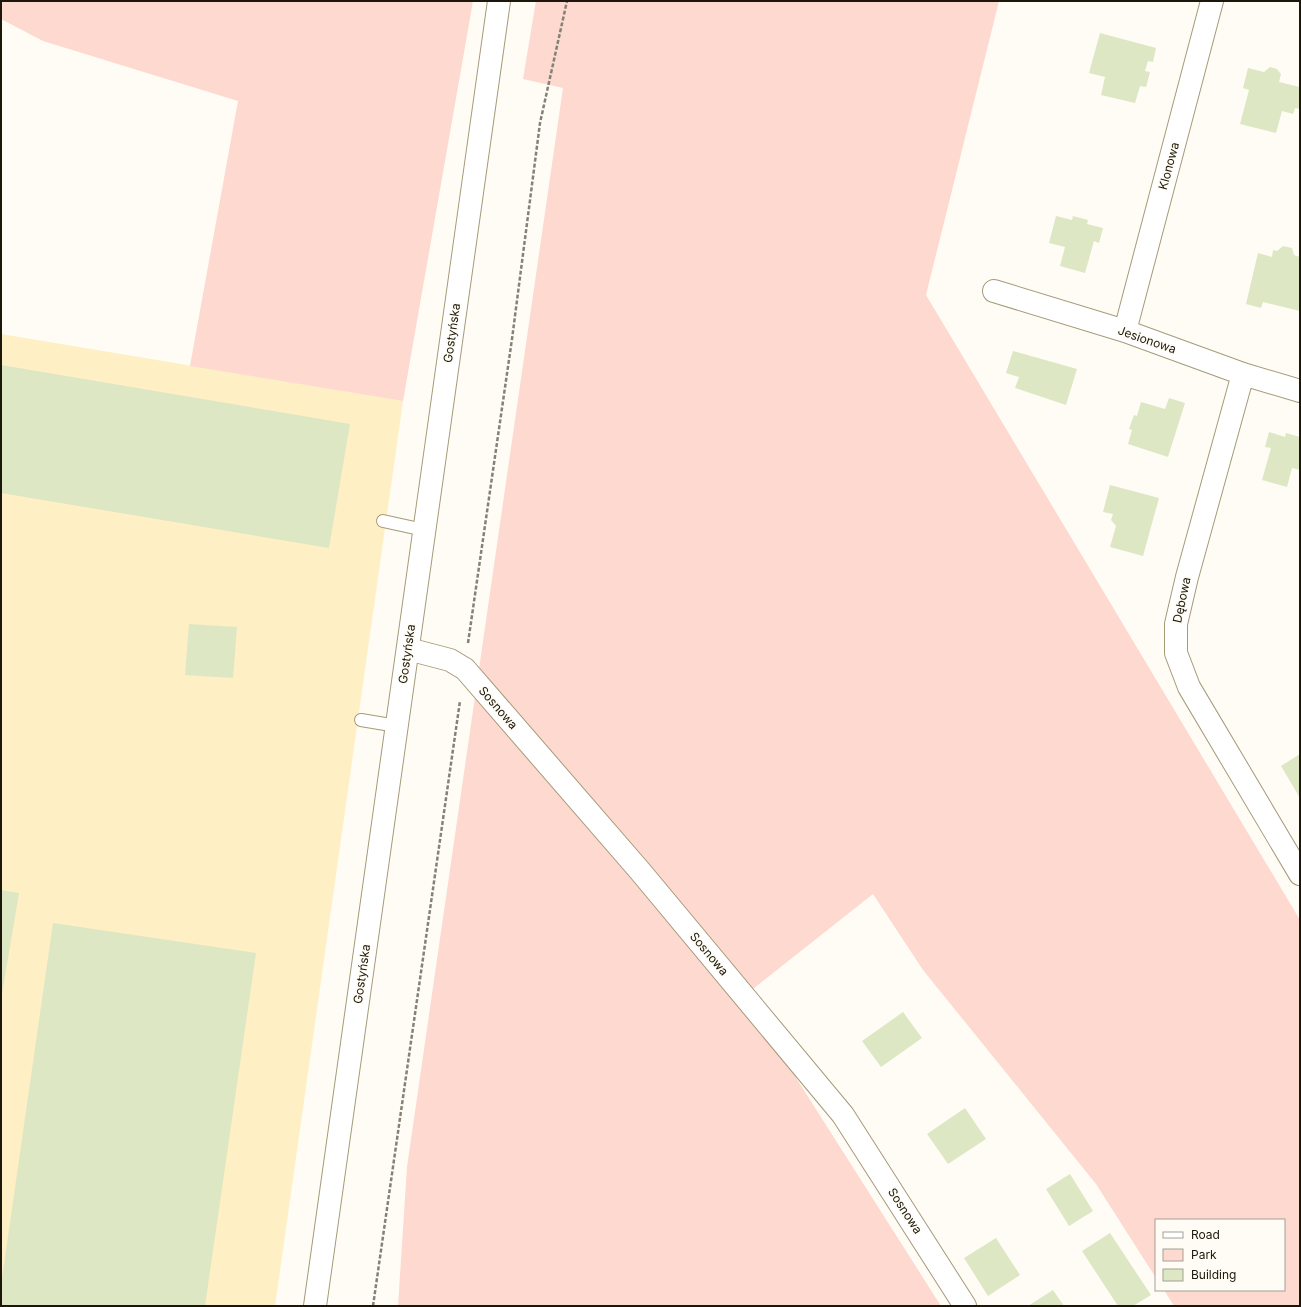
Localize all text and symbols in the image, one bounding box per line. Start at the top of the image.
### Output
street label: Klonowa [1155,140,1182,191]
street label: Gostyńska [440,302,463,364]
street label: Jesionowa [1116,323,1178,357]
street label: Dębowa [1169,576,1194,624]
street label: Gostyńska [395,623,418,685]
street label: Sosnowa [476,683,521,732]
street label: Sosnowa [687,929,732,978]
street label: Gostyńska [350,943,373,1005]
street label: Sosnowa [885,1185,926,1237]
legend [1155,1219,1285,1291]
text: Road [1191,1227,1220,1242]
text: Park [1191,1247,1217,1262]
text: Building [1191,1267,1236,1282]

